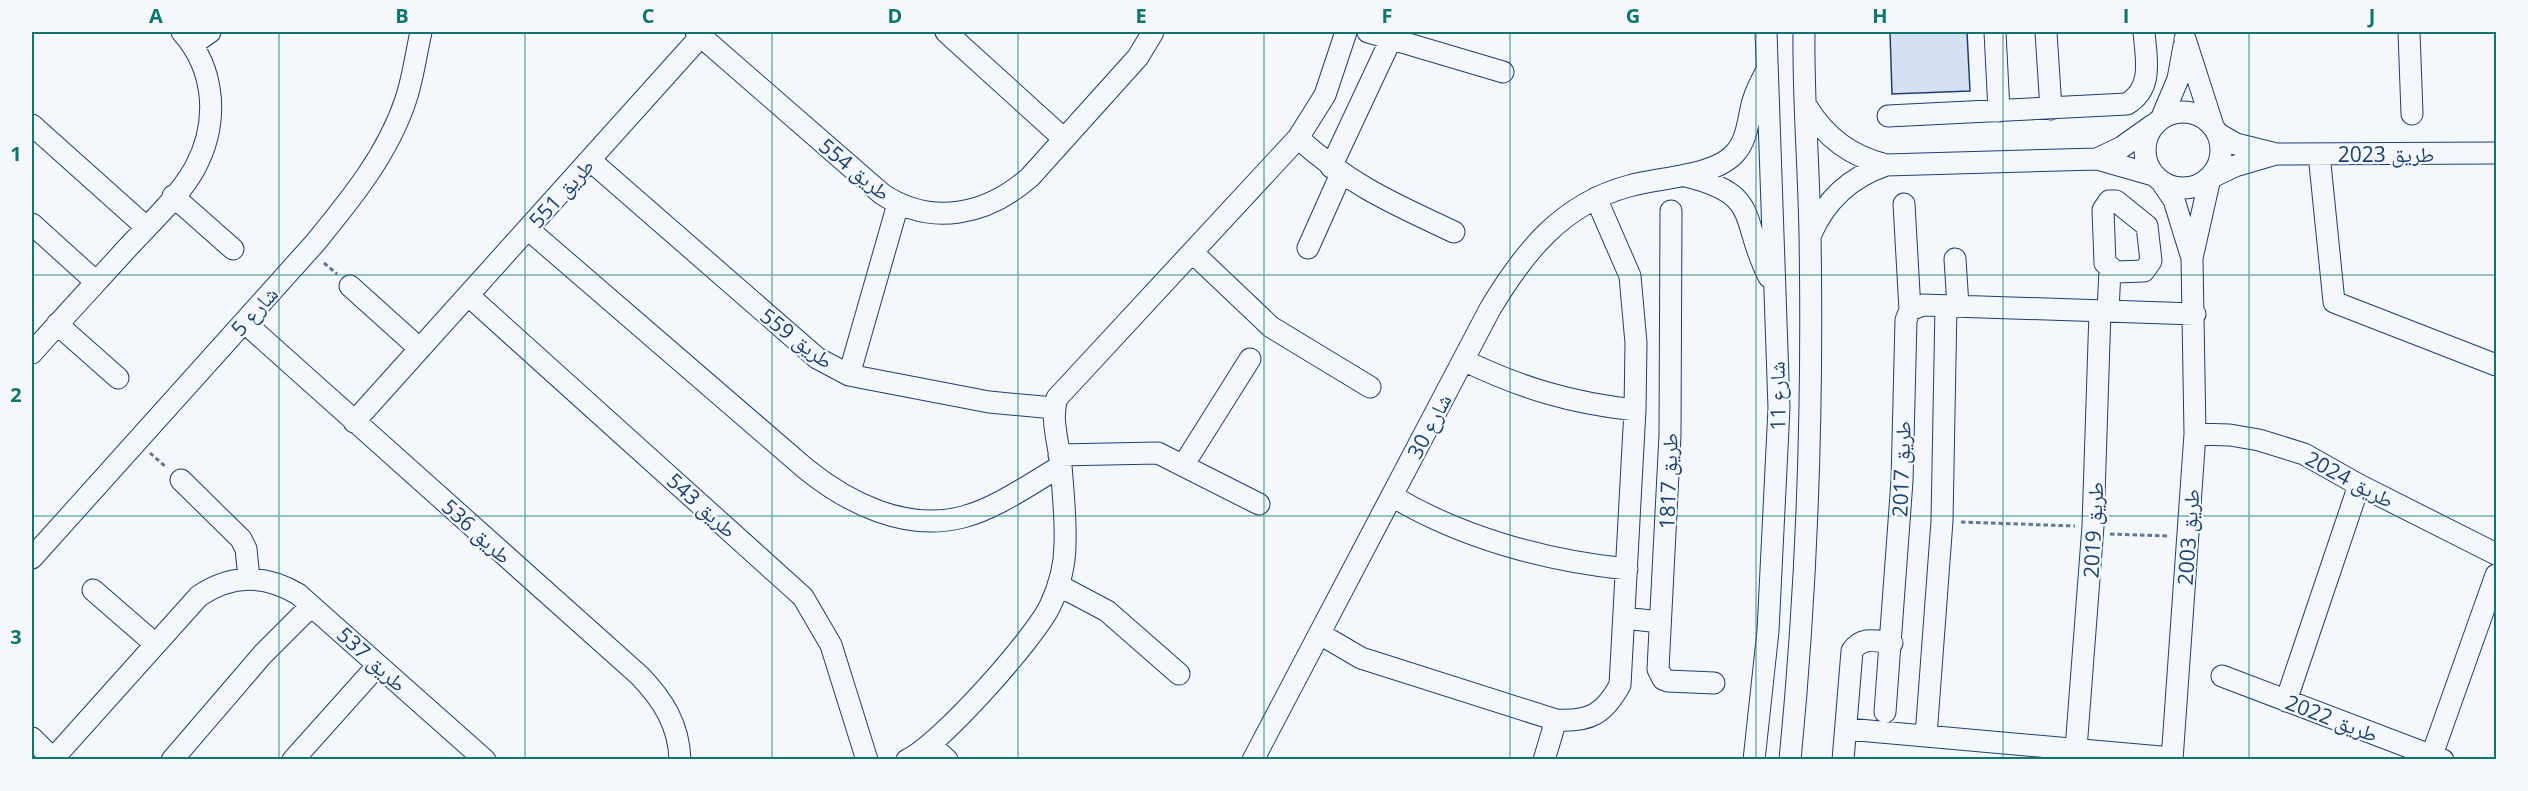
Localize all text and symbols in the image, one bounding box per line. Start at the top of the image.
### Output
text: A [149,2,163,29]
text: B [395,2,409,29]
text: C [642,2,655,29]
text: D [888,2,902,29]
text: E [1135,2,1147,29]
text: F [1382,2,1392,29]
text: G [1626,2,1640,29]
text: H [1872,2,1888,29]
text: I [2123,2,2129,29]
text: J [2367,2,2375,29]
street label: طريق 554 [813,132,897,206]
text: 1 [10,140,22,167]
street label: طريق 2023 [2338,140,2434,168]
street label: طريق 551 [522,152,600,234]
street label: شارع 5 [224,280,284,342]
street label: طريق 559 [755,301,839,375]
street label: شارع 11 [1762,361,1792,431]
text: 2 [10,381,22,408]
street label: شارع 30 [1400,389,1458,463]
street label: طريق 2017 [1885,420,1917,518]
street label: طريق 1817 [1652,432,1684,530]
street label: طريق 2024 [2301,444,2399,514]
street label: طريق 543 [661,466,743,544]
street label: طريق 2019 [2076,481,2110,579]
street label: طريق 2003 [2171,488,2205,586]
street label: طريق 536 [436,492,518,570]
street label: طريق 537 [331,620,413,698]
text: 3 [10,623,22,650]
street label: طريق 2022 [2282,688,2382,748]

